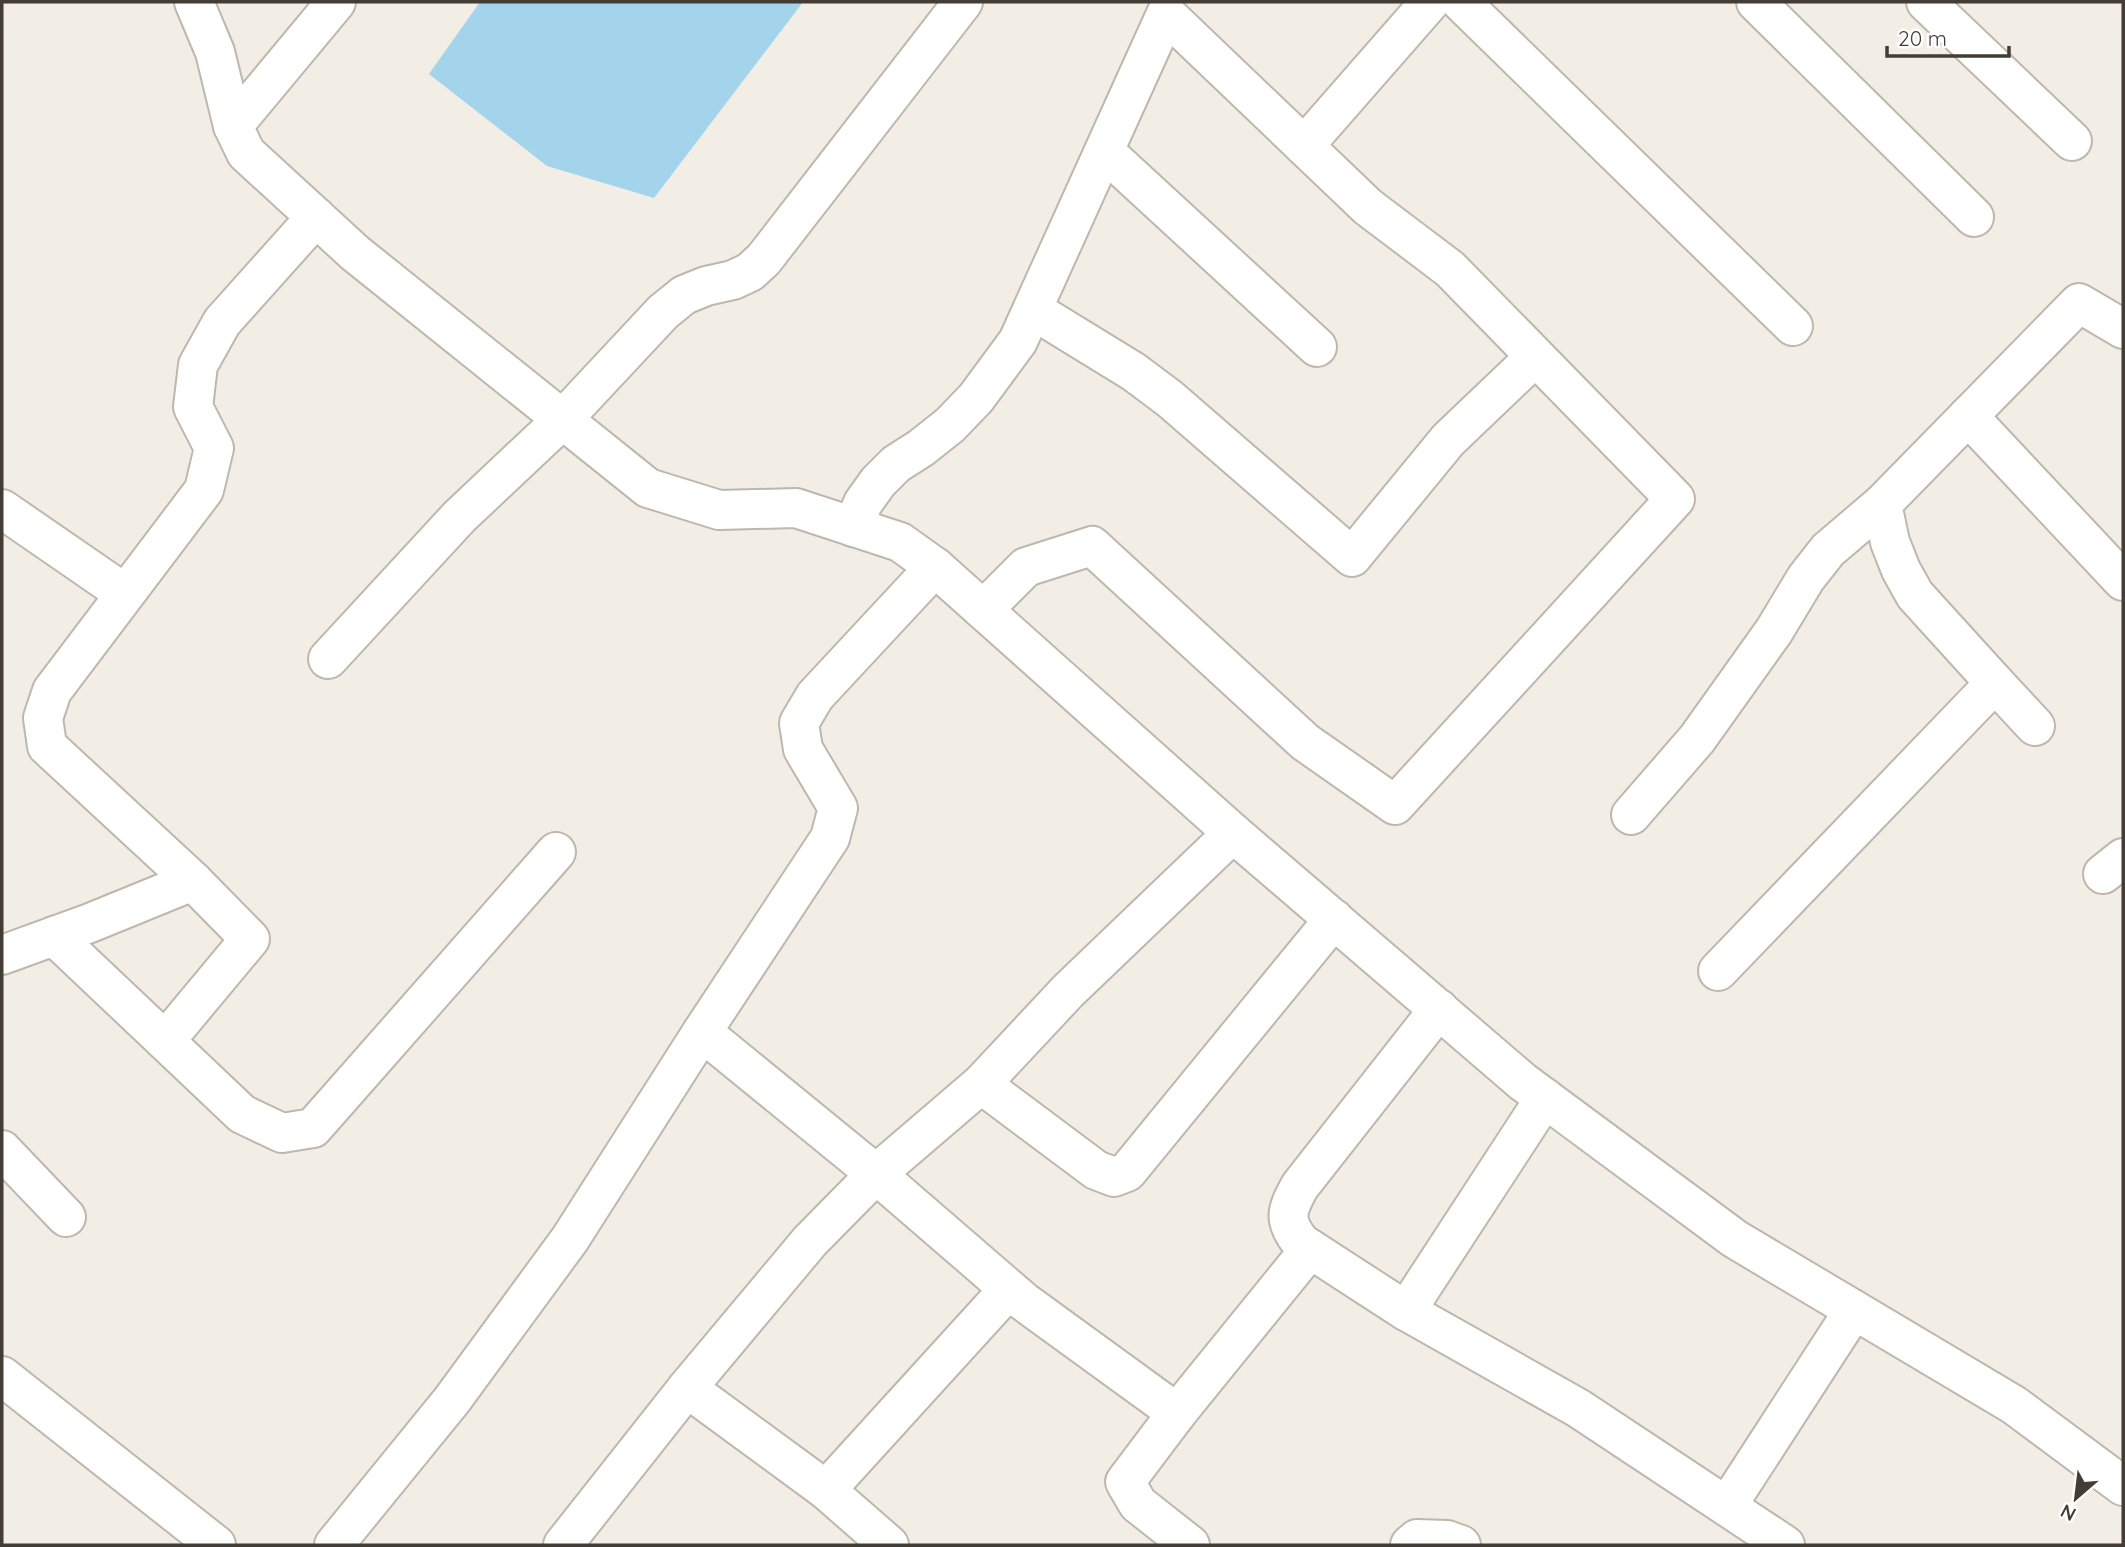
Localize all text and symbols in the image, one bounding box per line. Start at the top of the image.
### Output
scale bar [1887,14,2010,58]
text: 20 m [1898,25,1947,51]
north arrow [2041,1463,2111,1533]
text: N [2056,1499,2080,1527]

